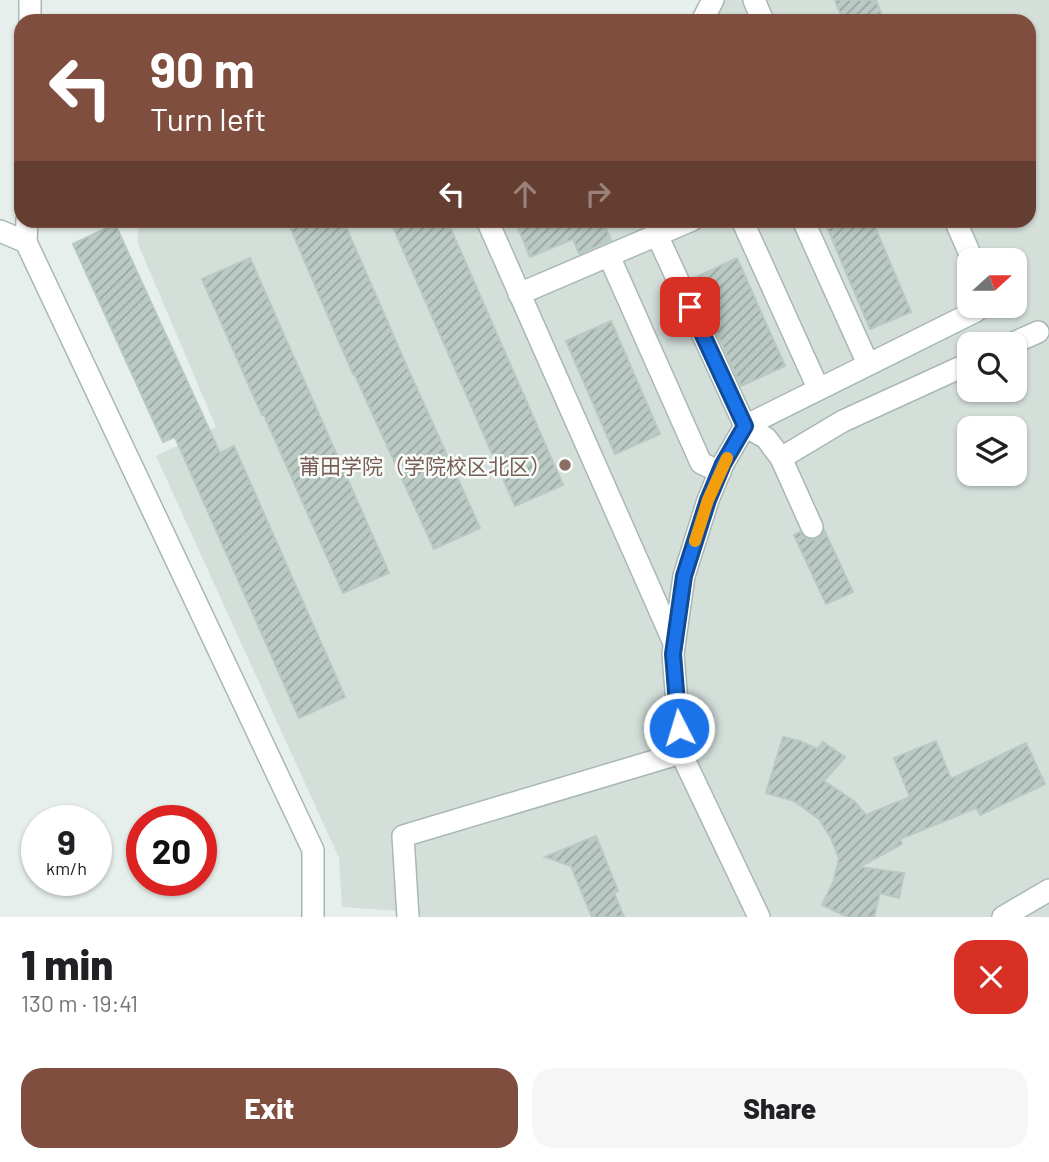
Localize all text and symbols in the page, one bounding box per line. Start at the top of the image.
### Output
text: 90 m [150,39,255,98]
icon: left [35,42,126,133]
text: Turn left [150,99,267,137]
icon: left [433,175,471,213]
icon: ahead [506,175,544,213]
icon: right [579,175,617,213]
north arrow [957,248,1027,318]
map controls [957,248,1027,486]
pin [660,277,720,337]
icon: arrive [671,288,709,326]
button: search [957,332,1027,402]
button: layers [957,416,1027,486]
place label: 莆田学院（学院校区北区） [299,453,551,478]
marker: 莆田学院（学院校区北区） [557,457,573,473]
position arrow [642,691,716,765]
speed limit sign: 20 [126,805,217,896]
text: 9 [57,820,76,862]
text: km/h [46,857,87,879]
text: 1 min [21,938,113,988]
button: close [954,940,1028,1014]
text: 130 m · 19:41 [21,989,138,1017]
button: Exit [21,1068,518,1148]
button: Share [532,1068,1028,1148]

